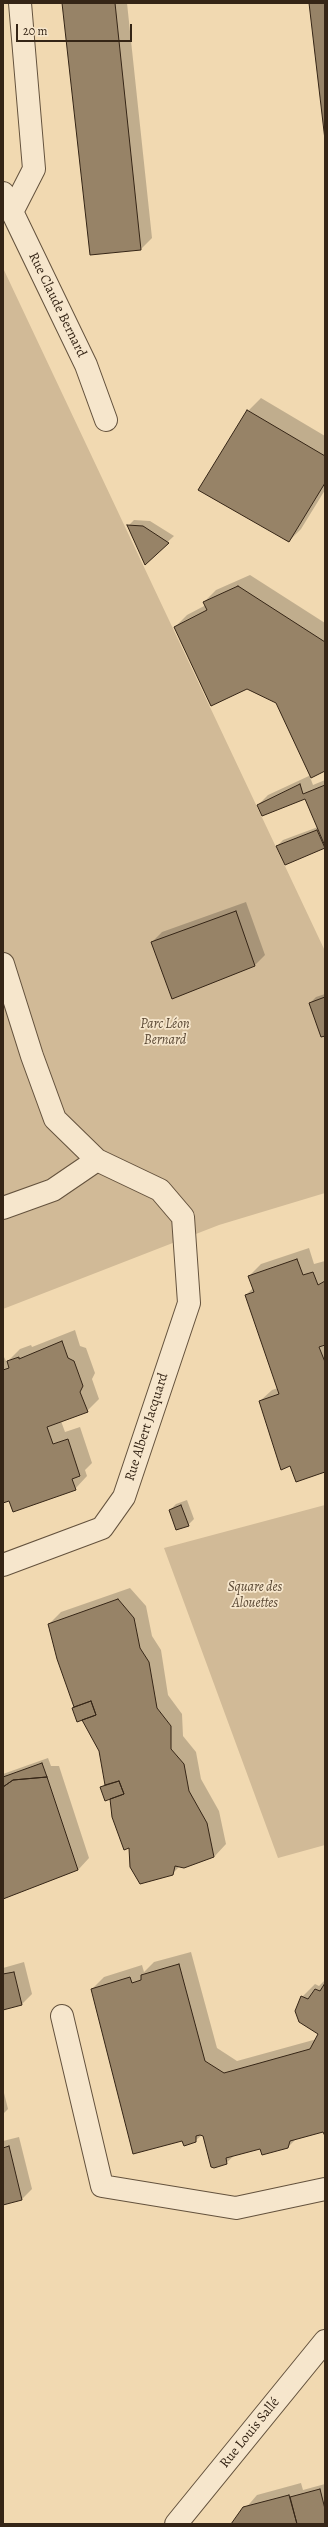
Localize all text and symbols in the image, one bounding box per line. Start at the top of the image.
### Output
scale bar [18,16,134,42]
text: 20 m [23,23,47,39]
street label: Rue Claude Bernard [24,250,90,360]
park label: Parc Léon Bernard [140,1017,190,1050]
street label: Rue Albert Jacquard [122,1371,172,1483]
park label: Square des Alouettes [228,1580,282,1612]
street label: Rue Louis Sallé [217,2394,283,2472]

